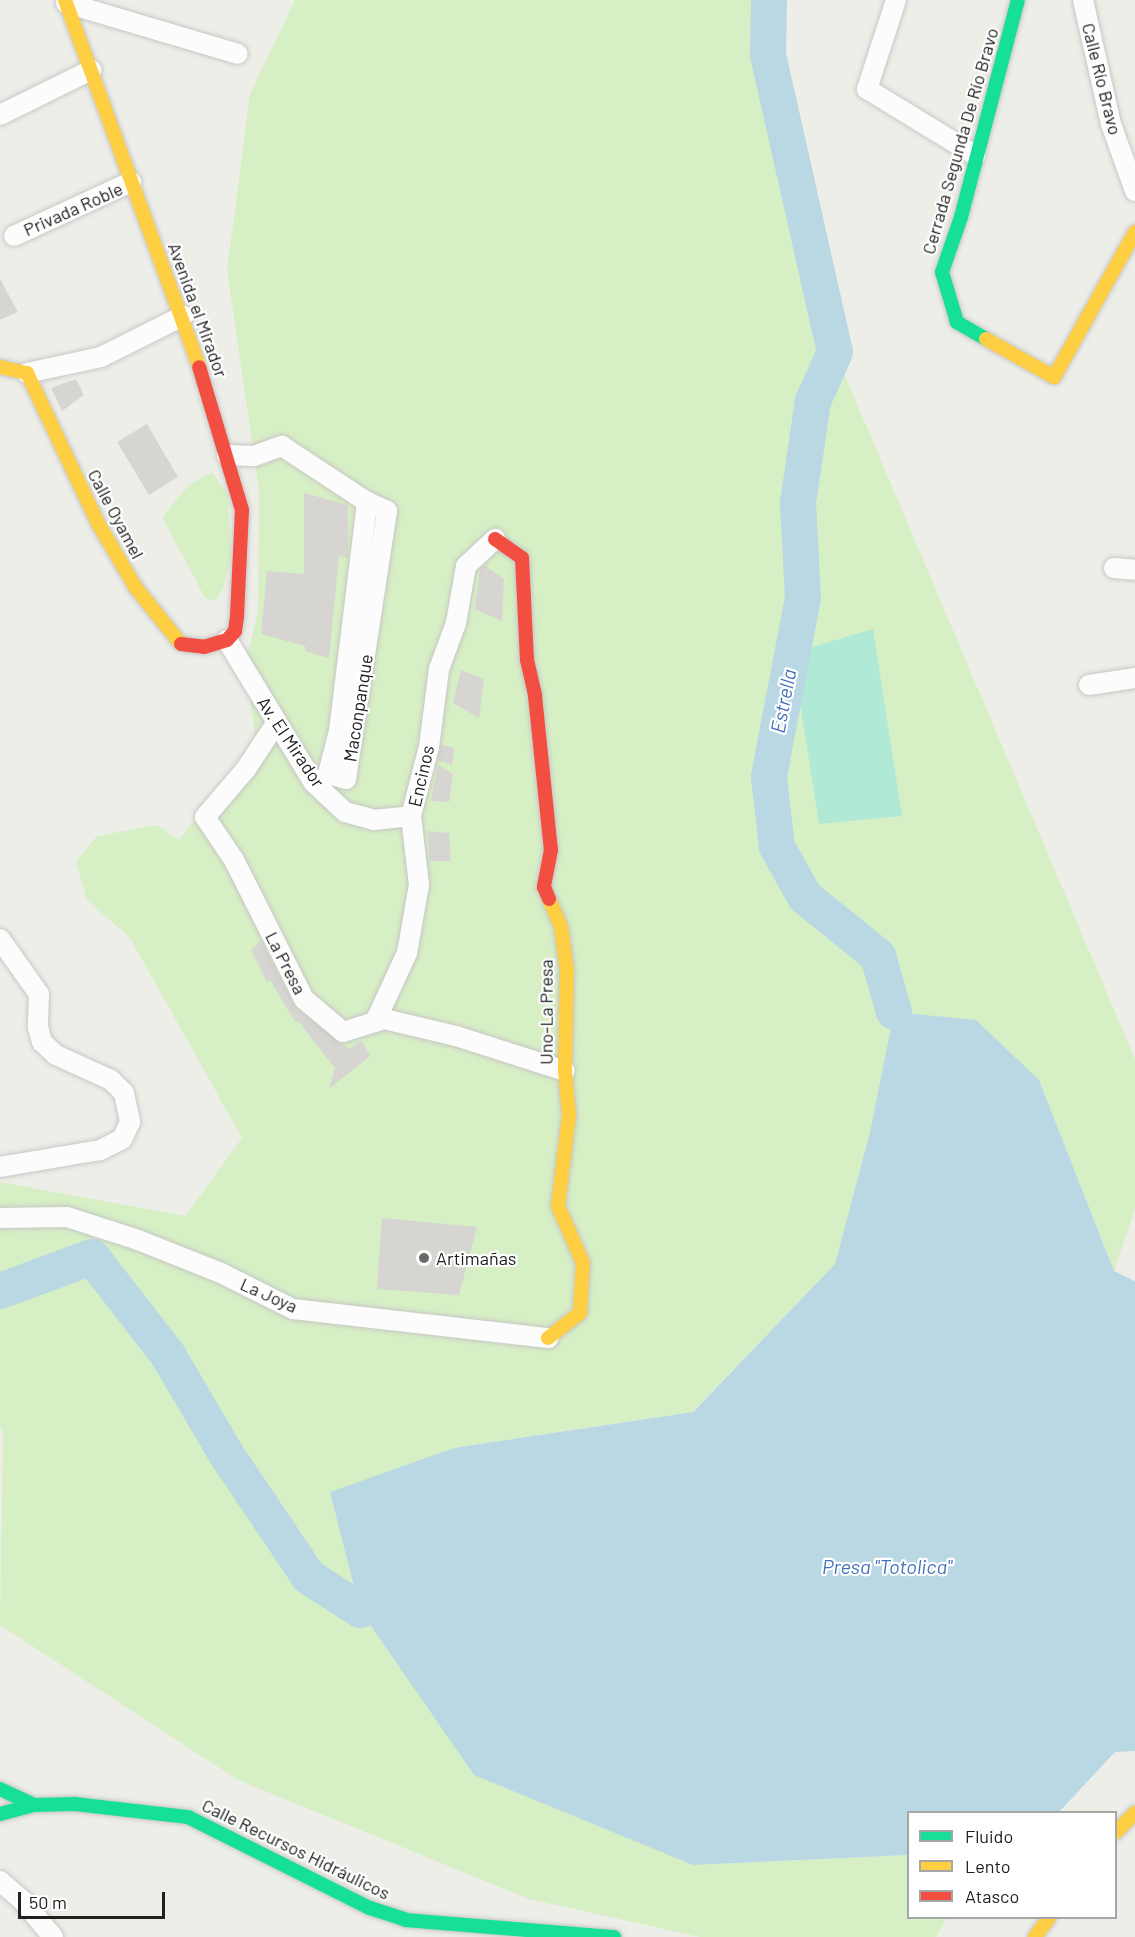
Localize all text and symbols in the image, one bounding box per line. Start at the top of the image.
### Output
street label: Calle Río Bravo [1078,21,1126,137]
street label: Cerrada Segunda De Río Bravo [917,25,1003,257]
street label: Privada Roble [20,178,126,240]
street label: Avenida el Mirador [164,240,232,380]
street label: Calle Oyamel [83,465,149,563]
street label: Maconpanque [339,653,377,763]
water label: Estrella [765,667,801,735]
street label: Av. El Mirador [253,693,329,791]
street label: Encinos [403,743,439,809]
street label: La Presa [261,928,311,998]
street label: Uno-La Presa [535,959,557,1065]
place label: Artimañas [436,1247,517,1269]
marker: Artimañas [417,1251,431,1265]
street label: La Joya [237,1273,301,1317]
water label: Presa "Totolica" [822,1554,952,1578]
street label: Calle Recursos Hidráulicos [199,1794,393,1904]
legend [907,1811,1117,1919]
text: Fluido [965,1825,1013,1847]
text: Lento [965,1855,1011,1877]
scale bar [21,1880,168,1918]
text: Atasco [965,1885,1019,1907]
text: 50 m [29,1891,67,1913]

